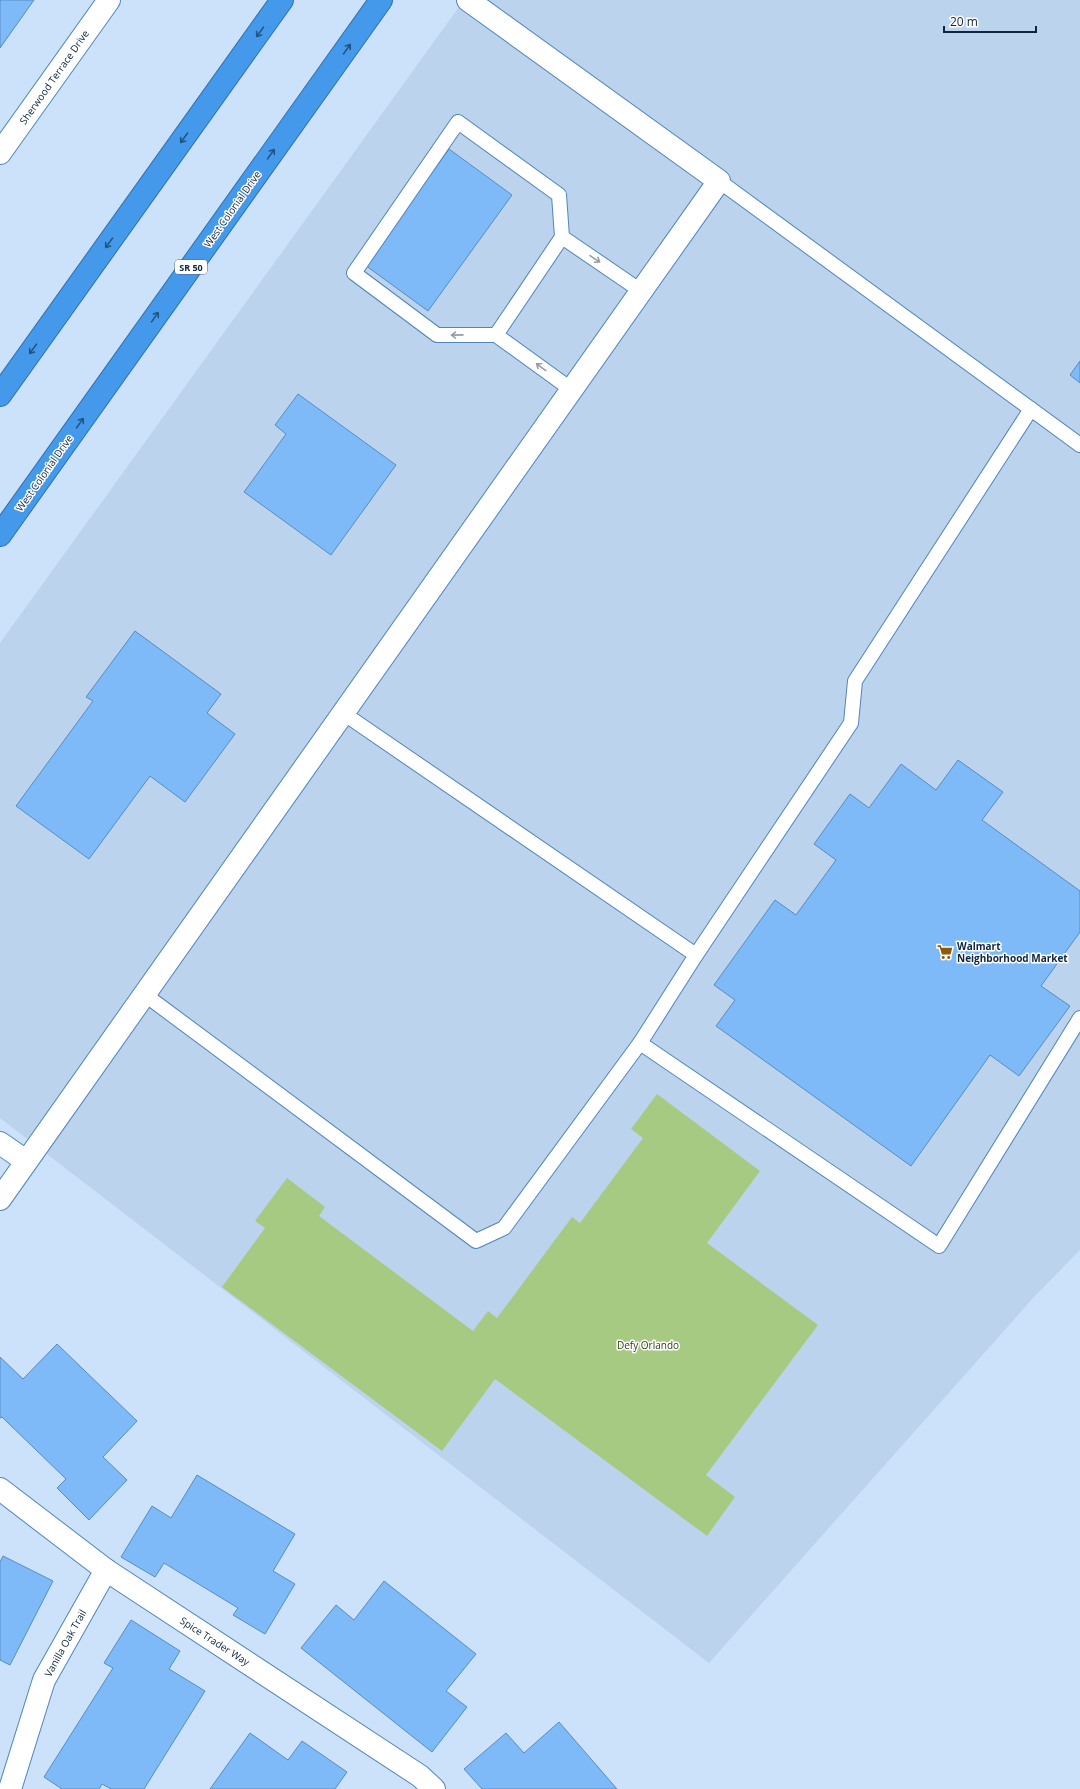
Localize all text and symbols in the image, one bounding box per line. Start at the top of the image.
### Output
scale bar [944,8,1036,34]
text: 20 m [950,13,978,30]
one-way arrow [256,26,264,37]
street label: Sherwood Terrace Drive [16,27,92,127]
one-way arrow [342,43,351,54]
one-way arrow [180,132,188,143]
one-way arrow [267,149,275,160]
street label: West Colonial Drive [200,168,264,250]
one-way arrow [104,238,113,249]
one-way arrow [589,255,600,263]
road number: SR 50 [175,260,207,274]
one-way arrow [151,312,159,323]
one-way arrow [451,331,464,339]
one-way arrow [29,343,37,354]
one-way arrow [535,363,546,371]
one-way arrow [75,418,84,429]
street label: West Colonial Drive [12,432,76,514]
place label: Walmart Neighborhood Market [957,939,1068,965]
supermarket icon: Walmart Neighborhood Market [936,943,954,961]
park label: Defy Orlando [617,1338,679,1352]
street label: Vanilla Oak Trail [41,1607,89,1679]
street label: Spice Trader Way [177,1613,253,1669]

